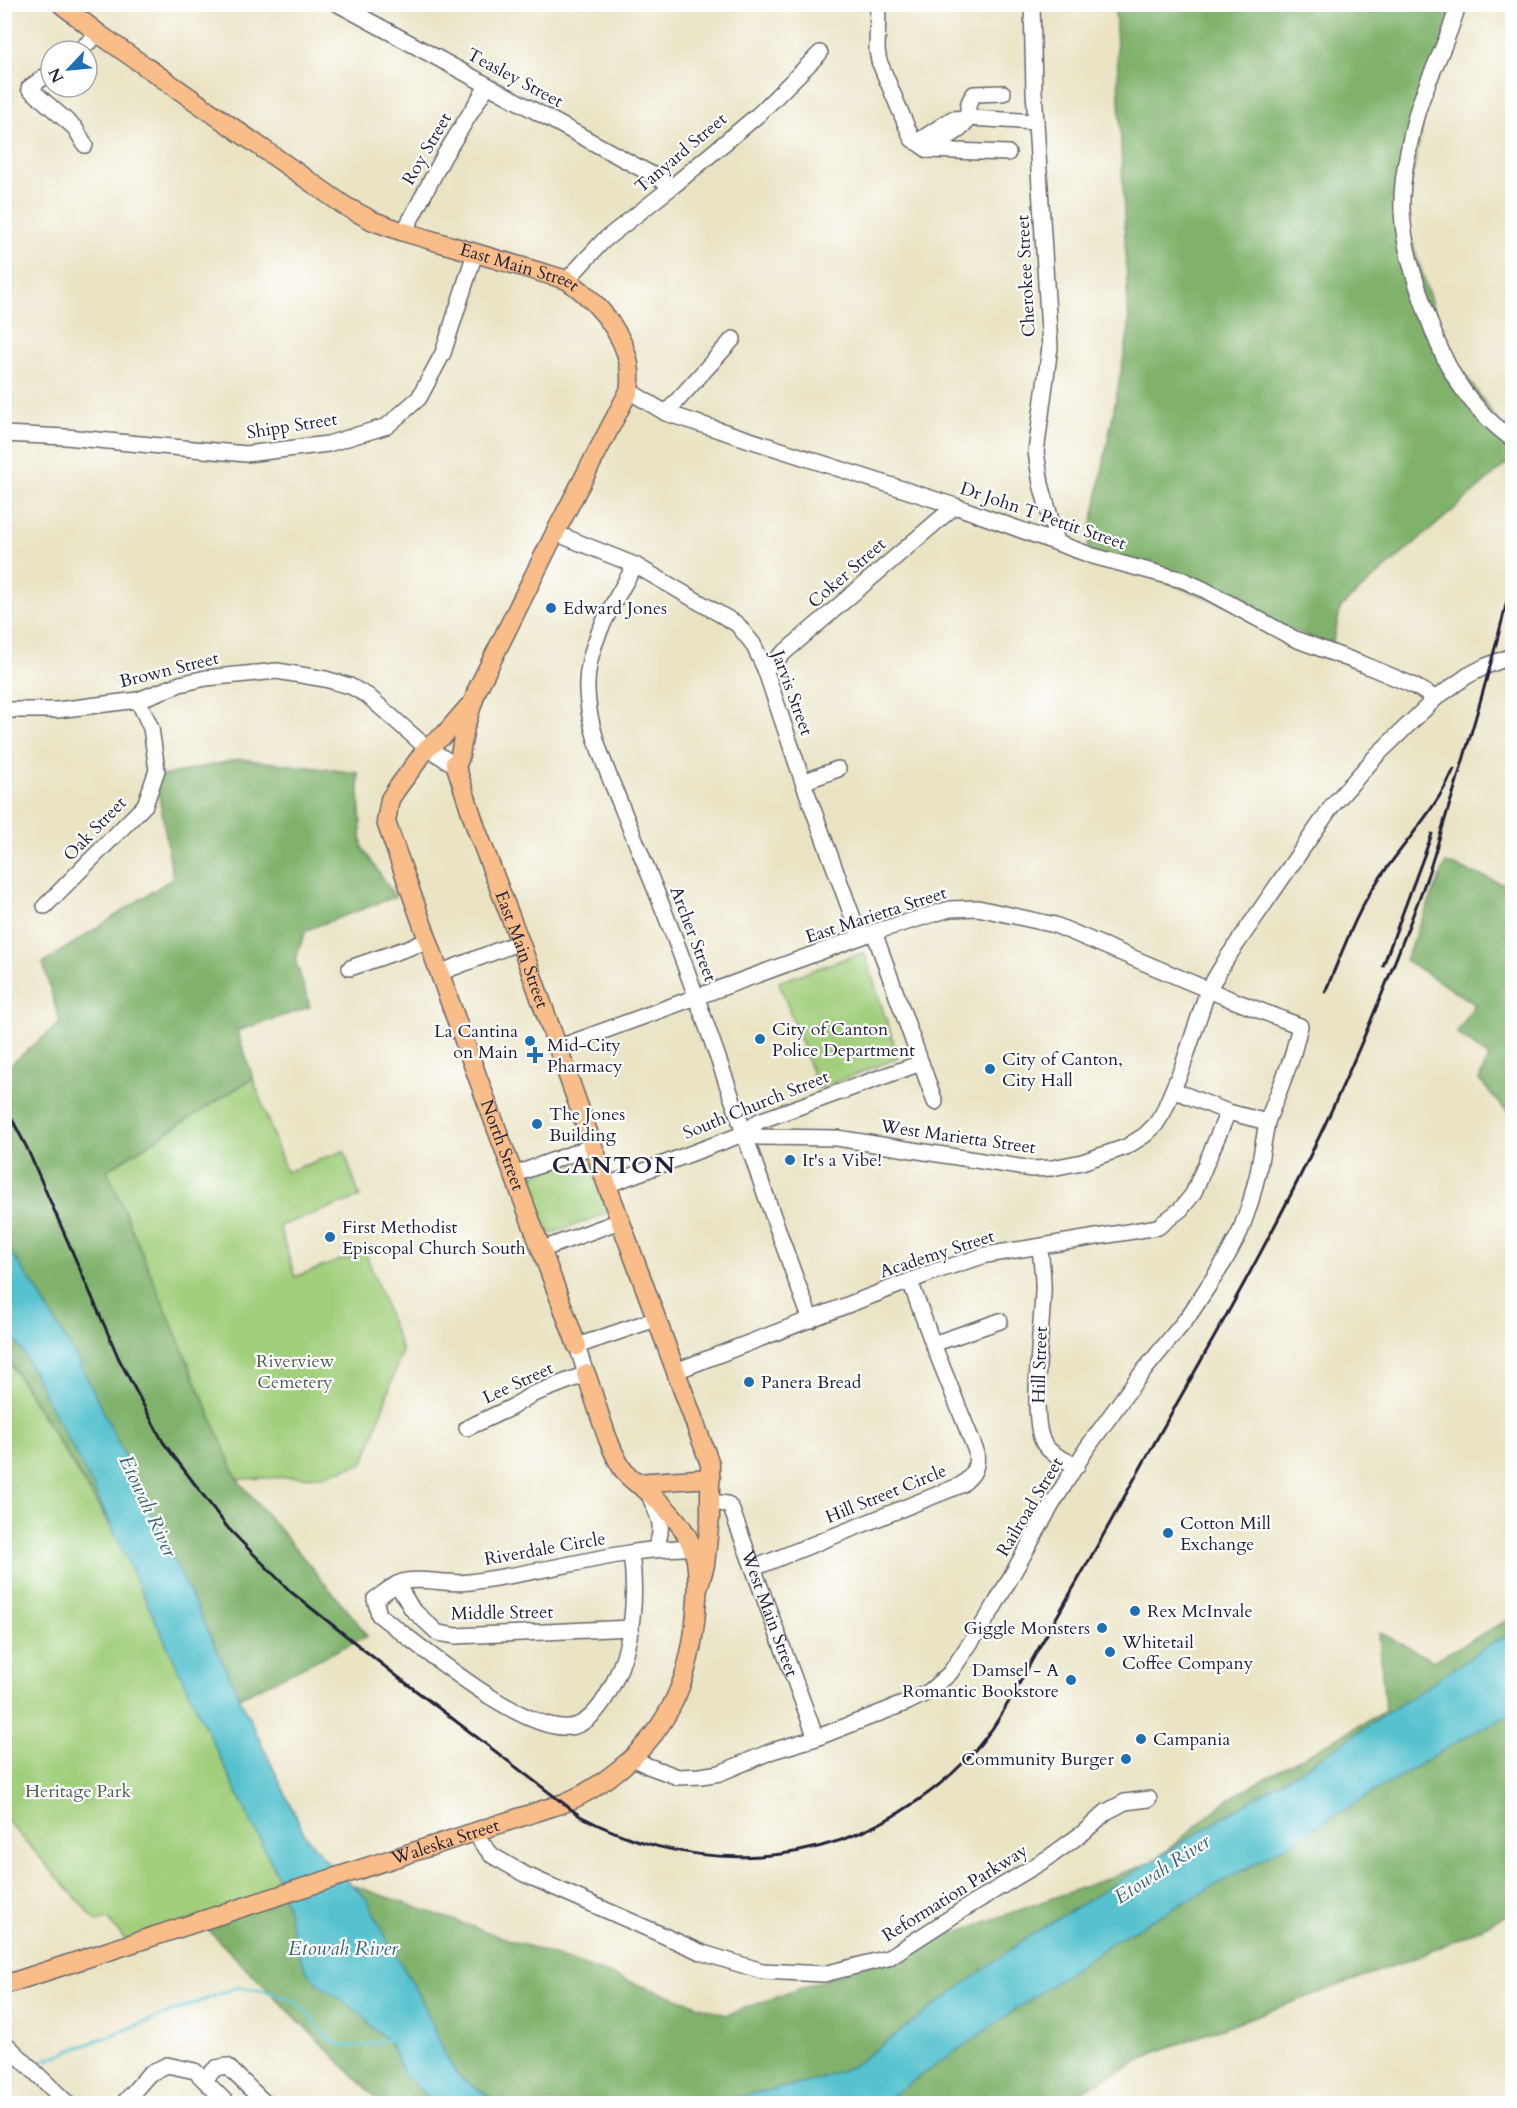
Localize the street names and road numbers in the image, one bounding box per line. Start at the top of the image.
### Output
street label: Teasley Street [463,42,568,114]
street label: Tanyard Street [630,107,732,199]
street label: Roy Street [396,108,458,190]
street label: Cherokee Street [1010,214,1042,338]
street label: East Main Street [457,237,585,298]
street label: Shipp Street [245,406,339,445]
street label: Dr John T Pettit Street [957,476,1130,556]
street label: Coker Street [803,532,892,614]
street label: Jarvis Street [764,644,819,739]
street label: Brown Street [117,646,221,694]
street label: Oak Street [58,791,132,867]
street label: East Marietta Street [802,880,950,950]
street label: Archer Street [663,883,723,986]
street label: East Main Street [489,887,555,1012]
street label: South Church Street [679,1064,833,1146]
street label: North Street [474,1096,531,1194]
street label: West Marietta Street [878,1114,1037,1160]
street label: Academy Street [876,1224,998,1284]
street label: Hill Street [1026,1326,1054,1404]
street label: Lee Street [479,1356,558,1410]
street label: Railroad Street [991,1452,1070,1561]
street label: Hill Street Circle [822,1458,950,1530]
street label: Riverdale Circle [482,1526,608,1572]
street label: West Main Street [735,1546,805,1680]
street label: Middle Street [451,1600,554,1626]
street label: Waleska Street [387,1812,503,1871]
street label: Reformation Parkway [877,1838,1033,1948]

